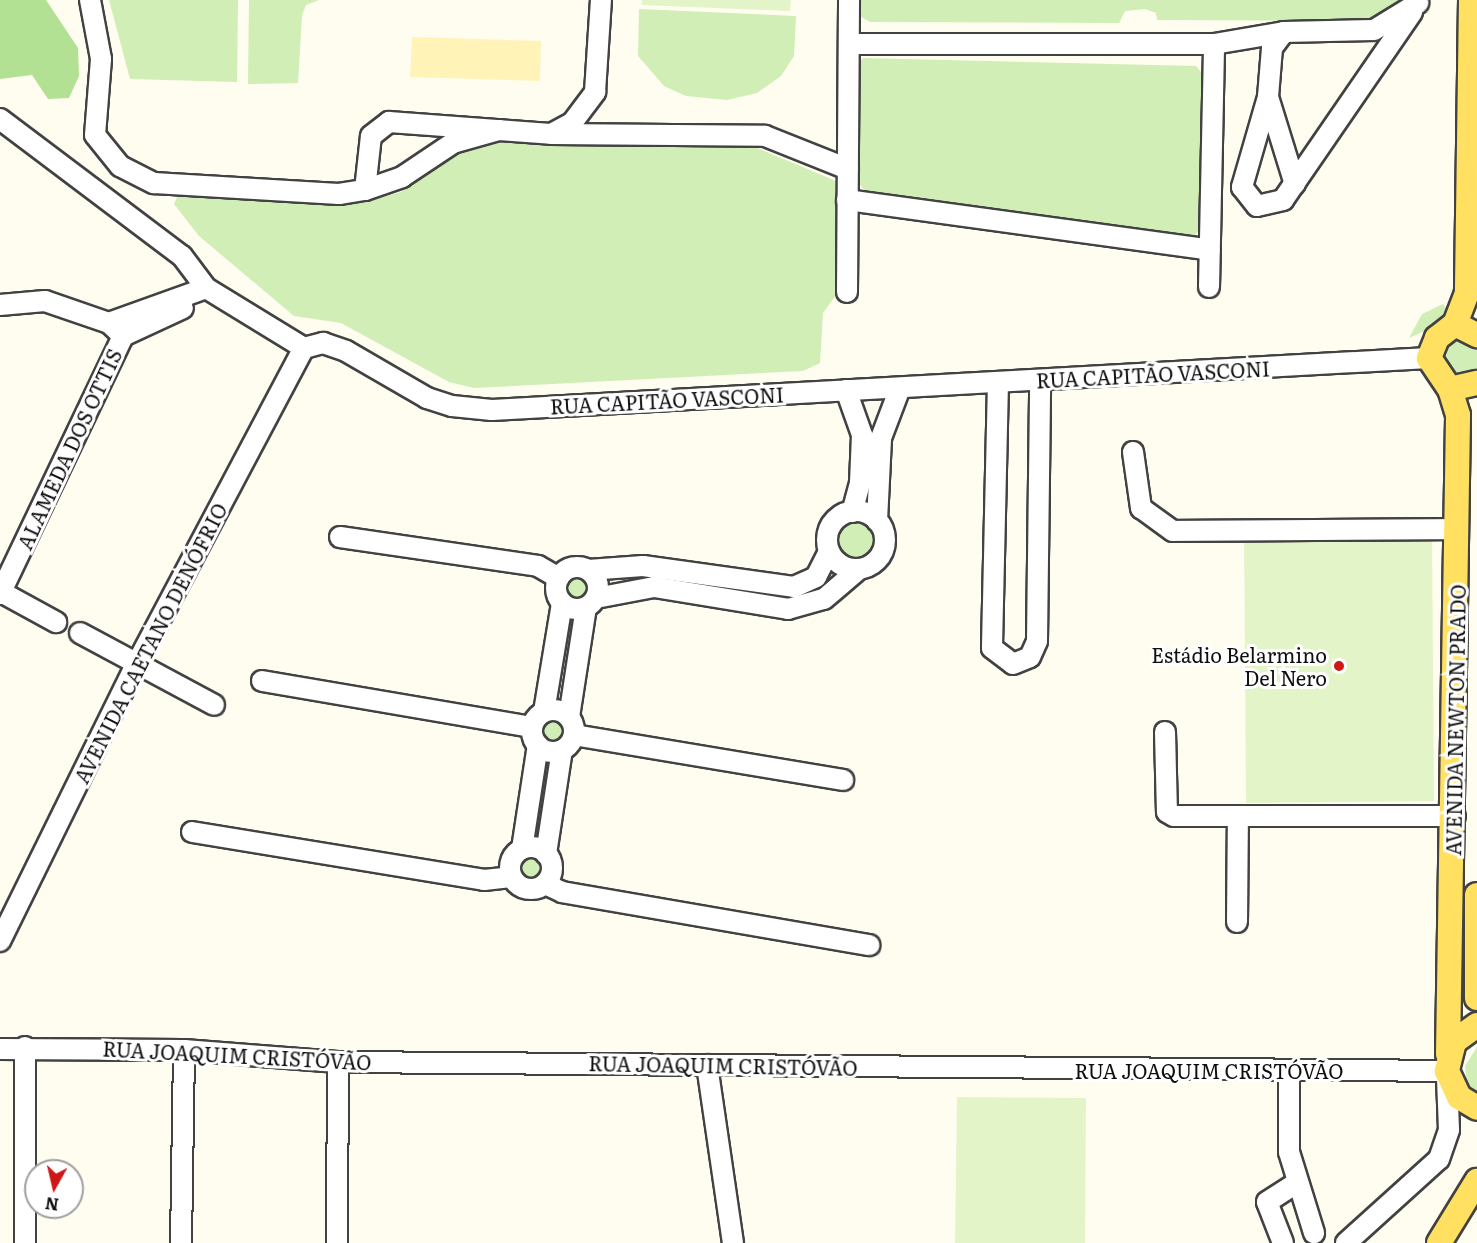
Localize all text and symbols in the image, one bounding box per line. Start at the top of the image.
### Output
street label: ALAMEDA DOS OTTIS [12,345,126,553]
street label: RUA CAPITÃO VASCONI [1035,356,1271,392]
street label: RUA CAPITÃO VASCONI [549,382,785,418]
street label: AVENIDA CAETANO DENÓFRIO [69,499,231,787]
street label: AVENIDA NEWTON PRADO [1441,584,1469,856]
place label: Estádio Belarmino Del Nero [1151,642,1327,689]
marker: Estádio Belarmino Del Nero [1332,659,1346,673]
street label: RUA JOAQUIM CRISTÓVÃO [102,1036,372,1074]
street label: RUA JOAQUIM CRISTÓVÃO [588,1051,858,1079]
street label: RUA JOAQUIM CRISTÓVÃO [1074,1058,1344,1082]
north arrow [24,1159,84,1219]
text: N [43,1192,60,1218]

